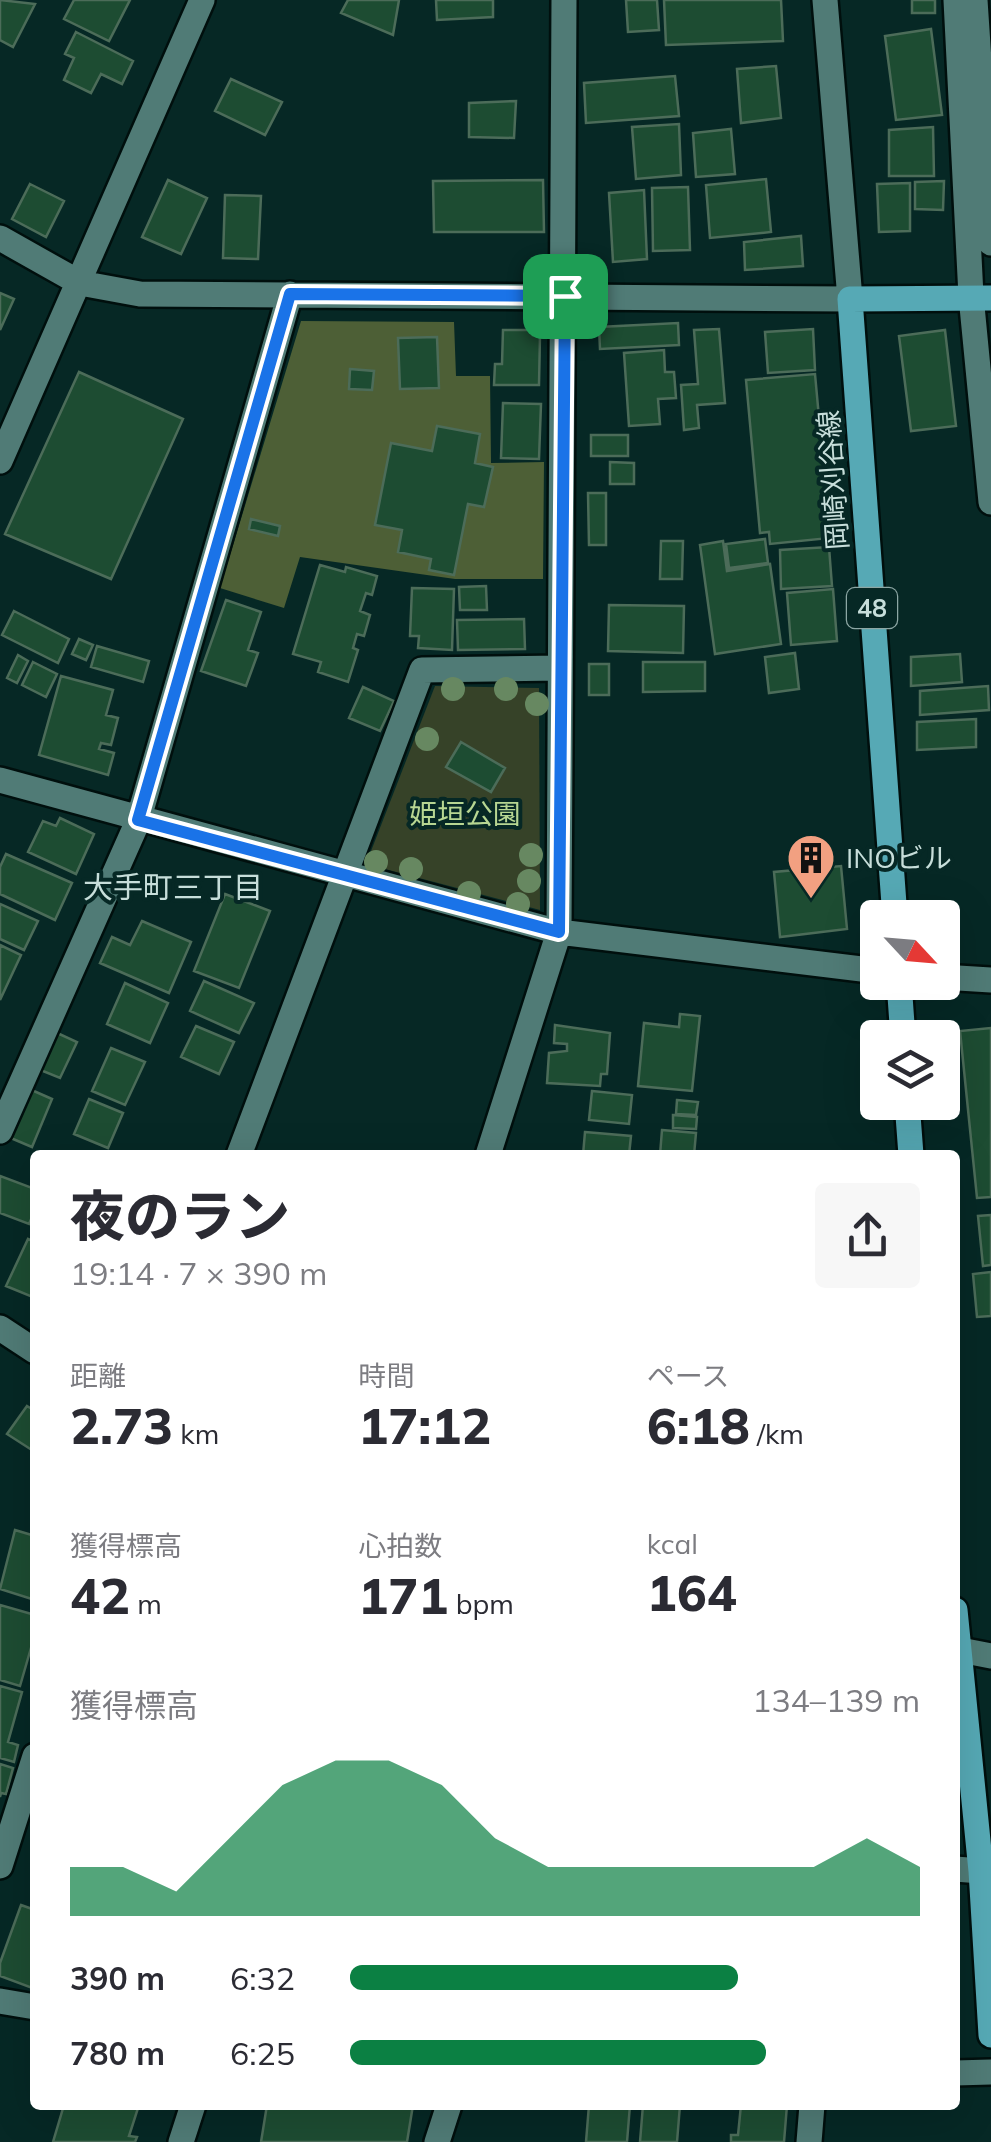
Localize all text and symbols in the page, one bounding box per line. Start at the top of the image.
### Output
pin [523,254,608,339]
icon: arrive [538,269,593,324]
street label: 岡崎刈谷線 [810,409,855,551]
road number: 48 [847,588,897,628]
park label: 姫垣公園 [409,796,521,831]
building icon: INOビル [785,832,837,900]
place label: INOビル [846,840,952,875]
district label: 大手町三丁目 [83,868,263,906]
north arrow [860,900,960,1000]
map controls [860,900,960,1120]
button: layers [860,1020,960,1120]
text: 夜のラン [70,1181,290,1250]
button: share [815,1183,920,1288]
text: 19:14 · 7 × 390 m [70,1253,327,1293]
text: 距離 [70,1358,126,1393]
text: 時間 [358,1358,414,1393]
text: ペース [647,1358,729,1393]
text: 2.73 [70,1394,173,1457]
text: 17:12 [358,1394,491,1457]
text: 6:18 [647,1394,750,1457]
text: km [173,1416,219,1451]
text: /km [750,1416,804,1451]
text: kcal [647,1526,698,1561]
text: 獲得標高 [70,1528,182,1563]
text: 心拍数 [358,1528,442,1563]
text: 164 [647,1561,737,1624]
text: 42 [70,1564,130,1627]
text: 171 [358,1564,448,1627]
text: m [130,1586,162,1621]
text: bpm [448,1586,514,1621]
text: 134–139 m [752,1680,920,1720]
text: 獲得標高 [70,1685,198,1725]
text: 390 m [70,1958,165,1998]
text: 6:32 [230,1958,295,1998]
text: 780 m [70,2033,165,2073]
text: 6:25 [230,2033,295,2073]

